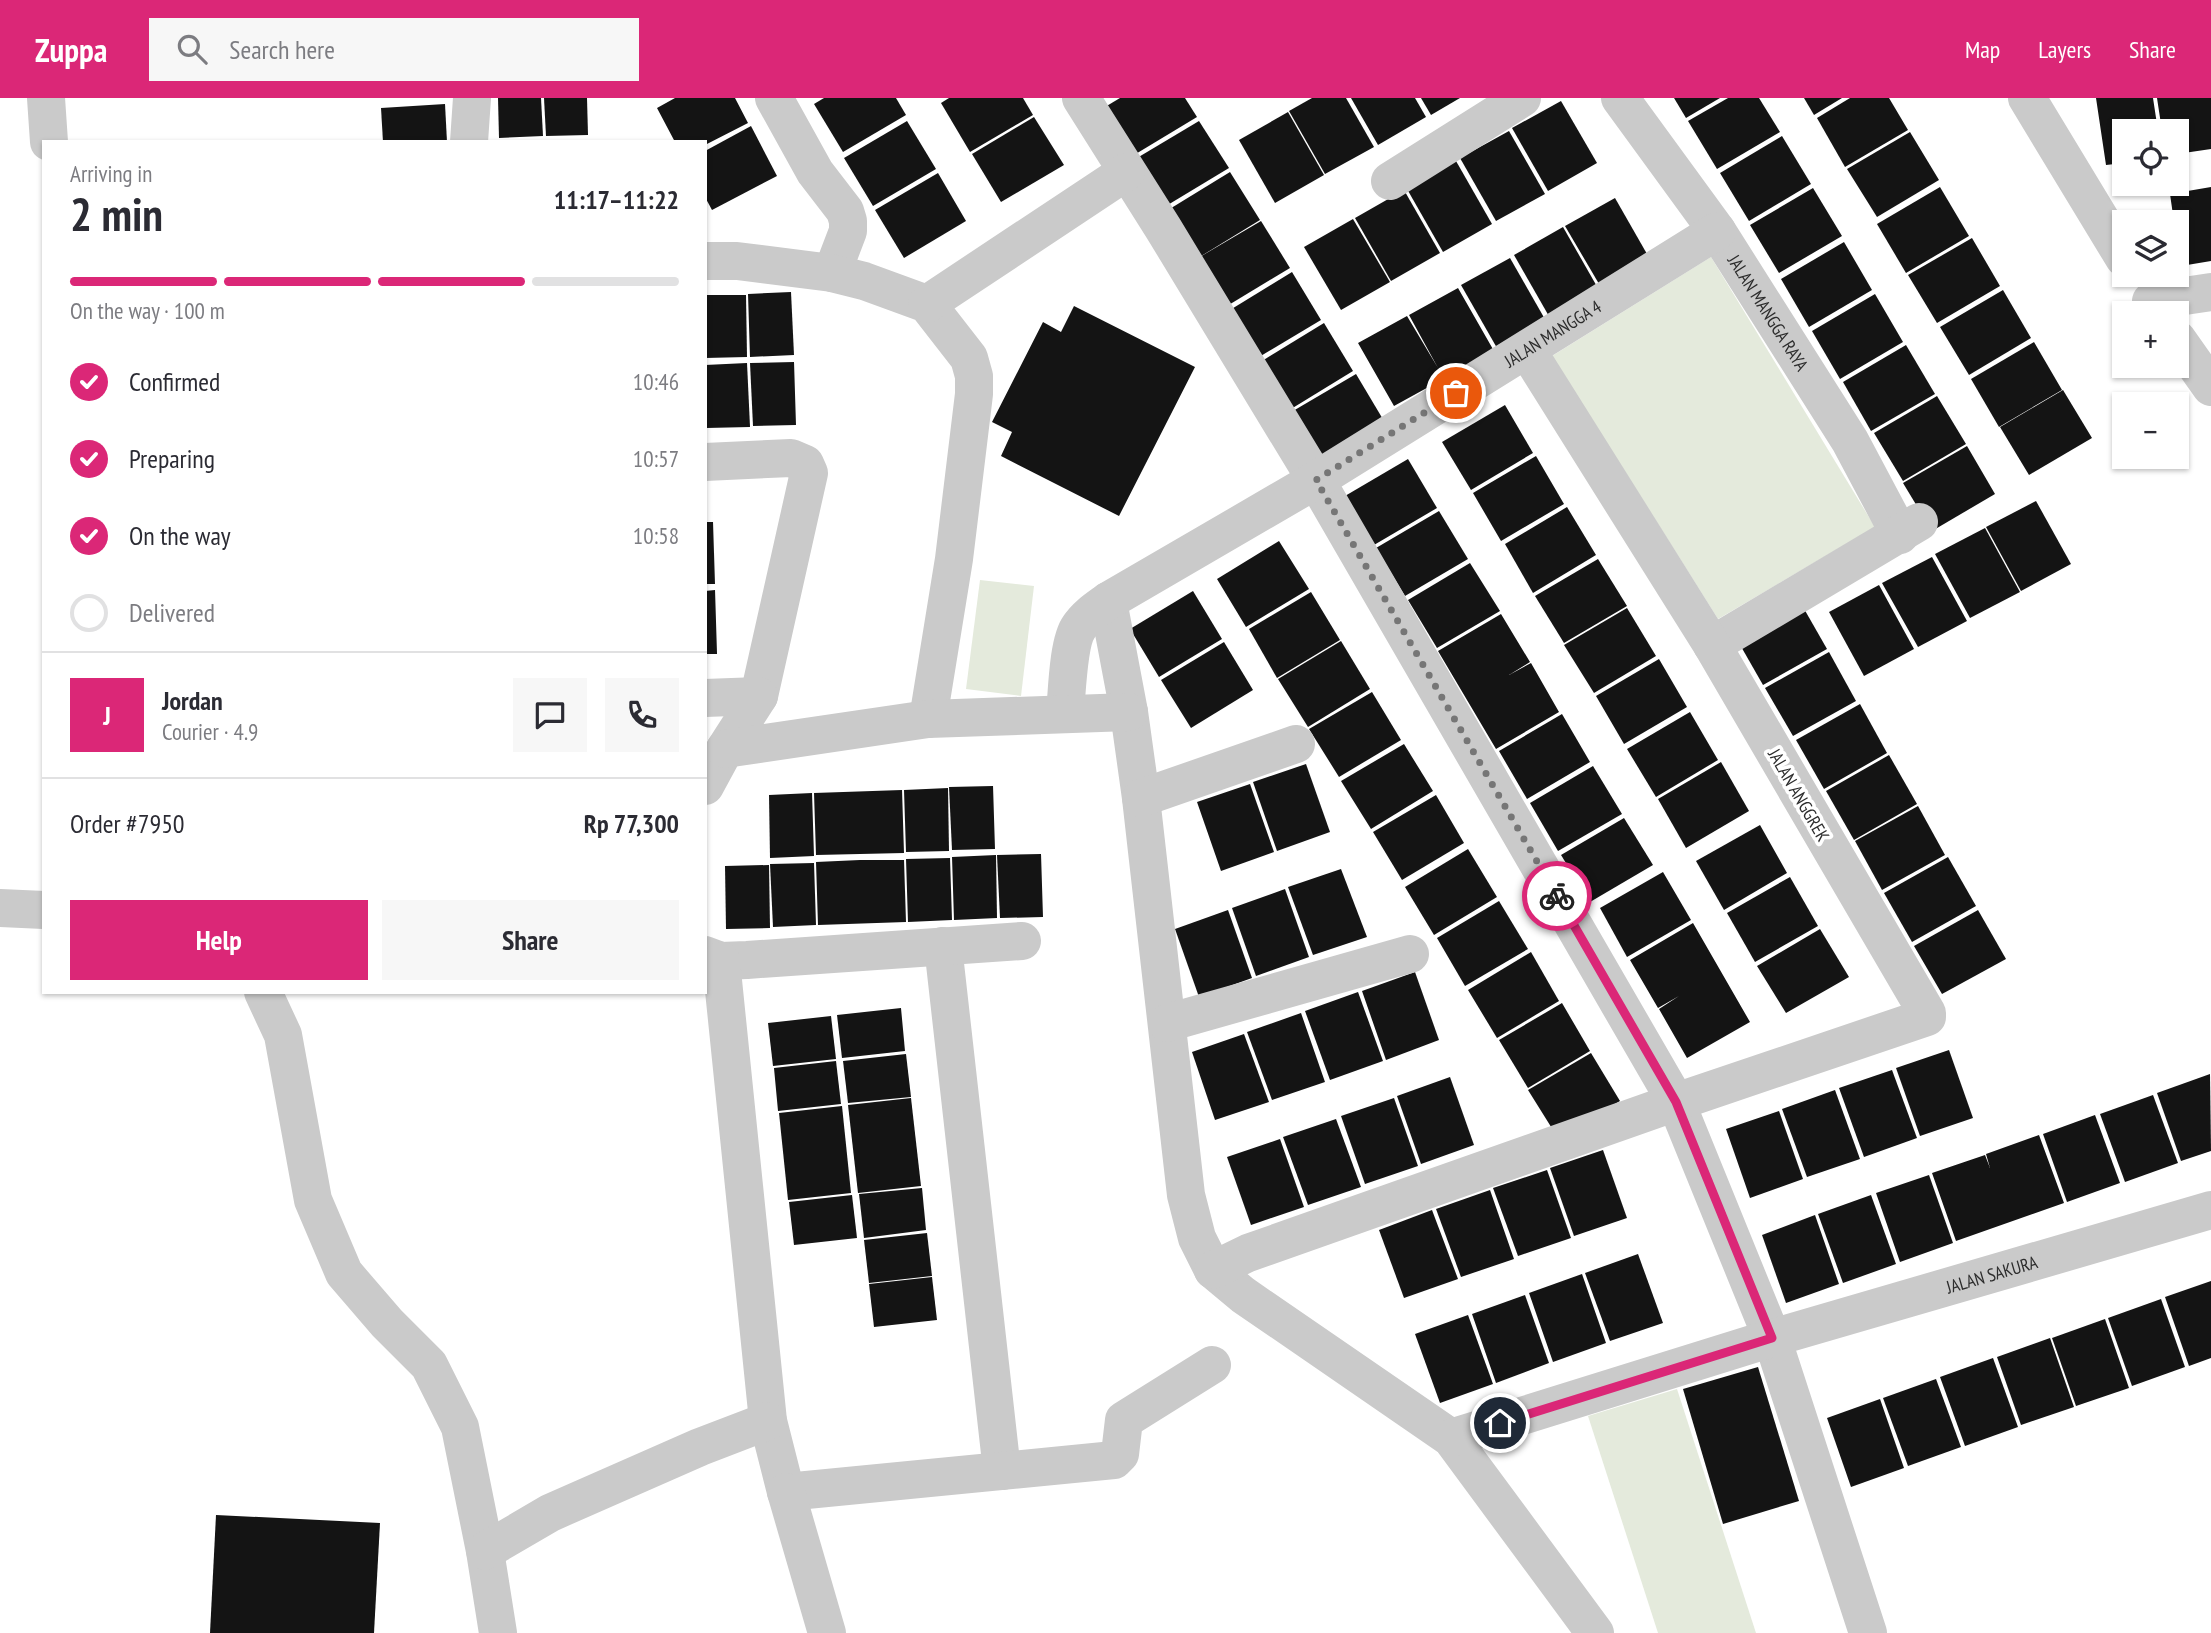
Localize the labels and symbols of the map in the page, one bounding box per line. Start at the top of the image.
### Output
street label: JALAN MANGGA RAYA [1723,249,1814,375]
street label: JALAN MANGGA 4 [1499,294,1605,372]
pin [1426,363,1486,423]
street label: JALAN ANGGREK [1763,744,1835,846]
courier [1522,861,1592,931]
street label: JALAN SAKURA [1942,1250,2040,1298]
pin [1470,1393,1530,1453]

